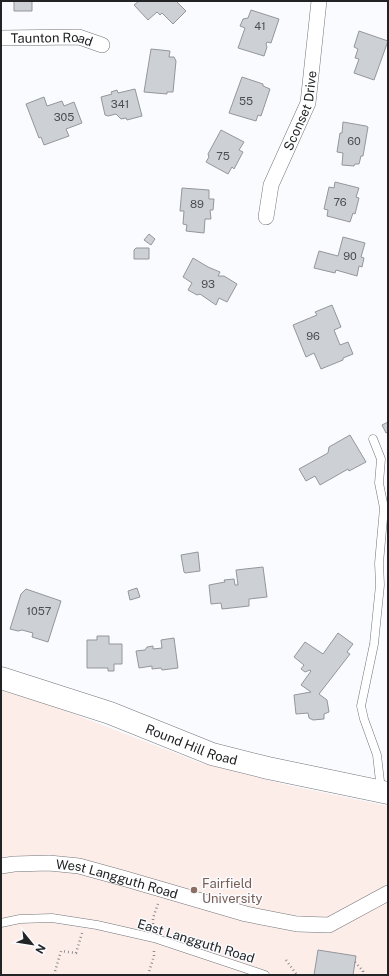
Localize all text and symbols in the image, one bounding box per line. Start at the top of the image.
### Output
house number: 41 [254,20,266,32]
street label: Taunton Road [11,30,95,49]
street label: Sconset Drive [280,70,319,153]
house number: 55 [239,95,253,107]
house number: 341 [111,98,129,110]
house number: 305 [54,111,74,123]
house number: 60 [347,135,361,147]
house number: 75 [216,150,230,162]
house number: 76 [333,196,347,208]
house number: 89 [190,198,204,210]
house number: 90 [343,250,357,262]
house number: 93 [201,278,215,290]
house number: 96 [306,330,320,342]
house number: 1057 [27,605,52,617]
street label: Round Hill Road [143,721,239,768]
street label: West Langguth Road [55,856,180,901]
place label: Fairfield University [202,876,263,906]
marker: Fairfield University [189,885,199,895]
street label: East Langguth Road [136,916,256,966]
north arrow [12,924,52,964]
text: N [33,942,48,956]

